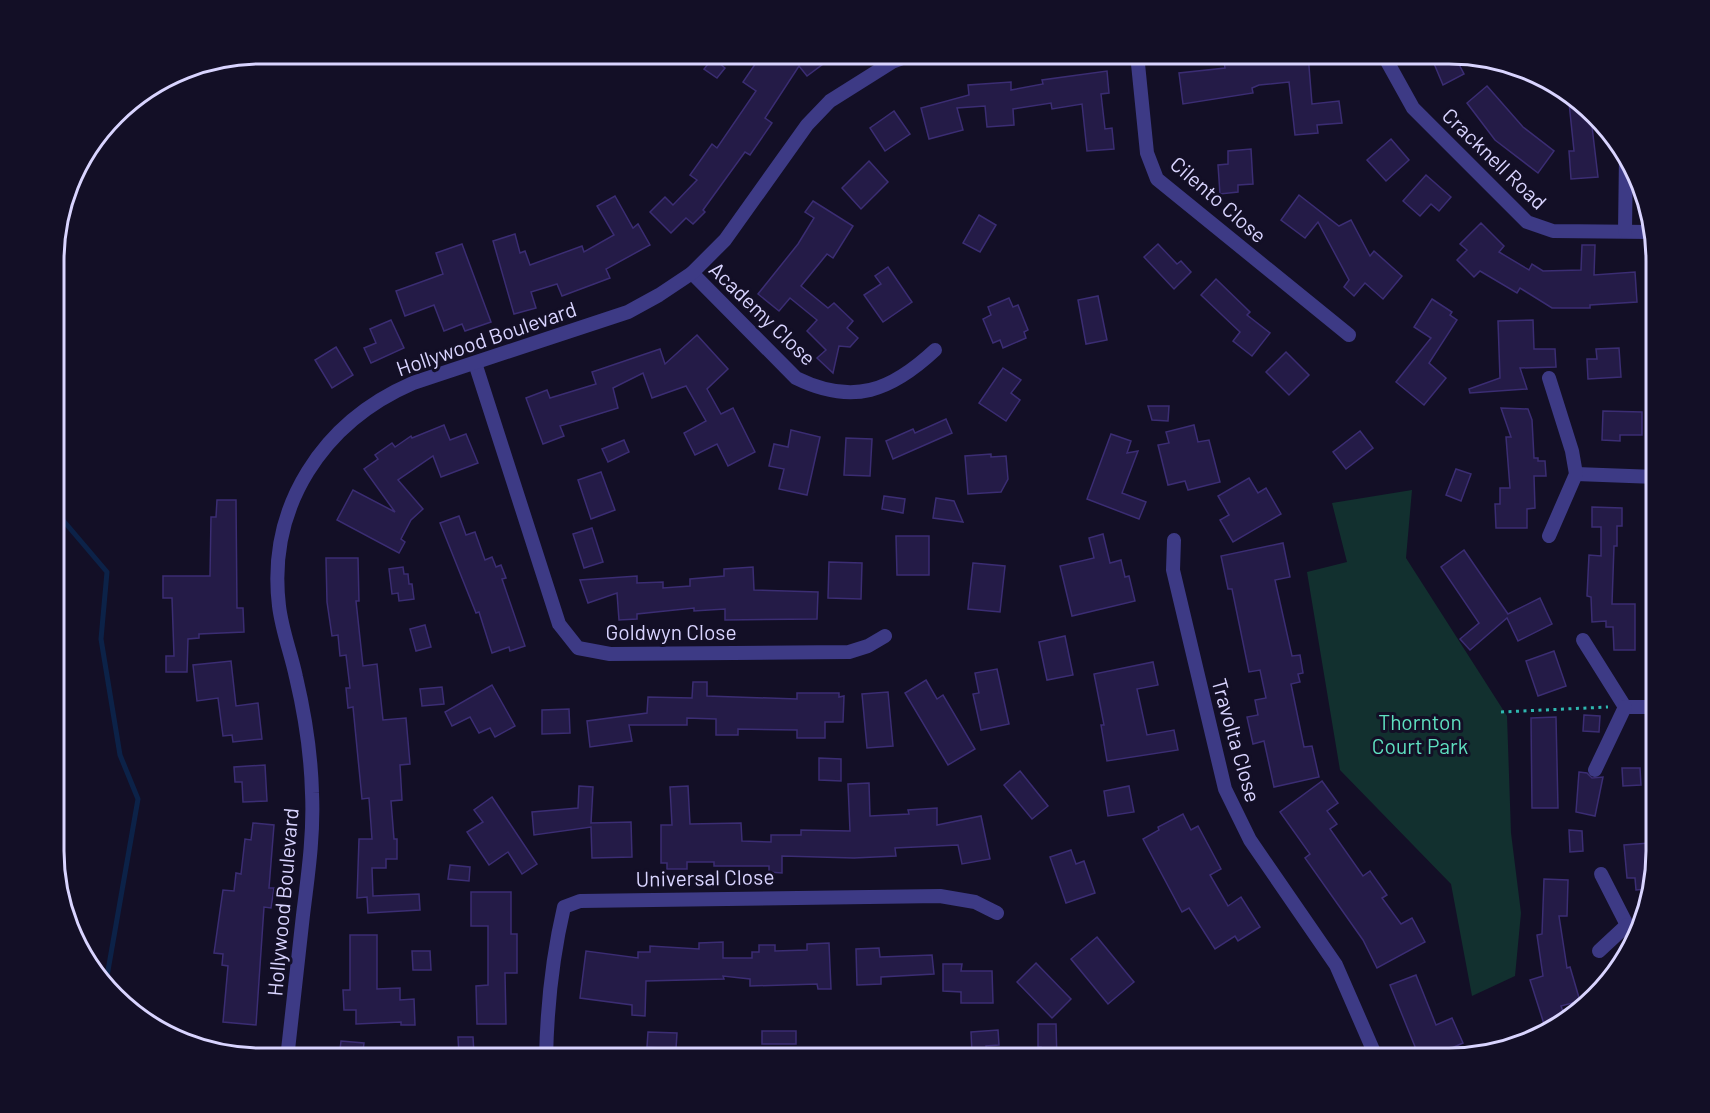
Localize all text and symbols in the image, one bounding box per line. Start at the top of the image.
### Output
street label: Cracknell Road [1438,102,1552,214]
street label: Cilento Close [1166,151,1272,247]
street label: Academy Close [705,256,821,370]
street label: Hollywood Boulevard [393,295,579,381]
street label: Goldwyn Close [605,619,737,644]
street label: Travolta Close [1207,675,1267,805]
park label: Thornton Court Park [1372,709,1468,758]
street label: Hollywood Boulevard [261,807,303,997]
street label: Universal Close [635,863,775,891]

